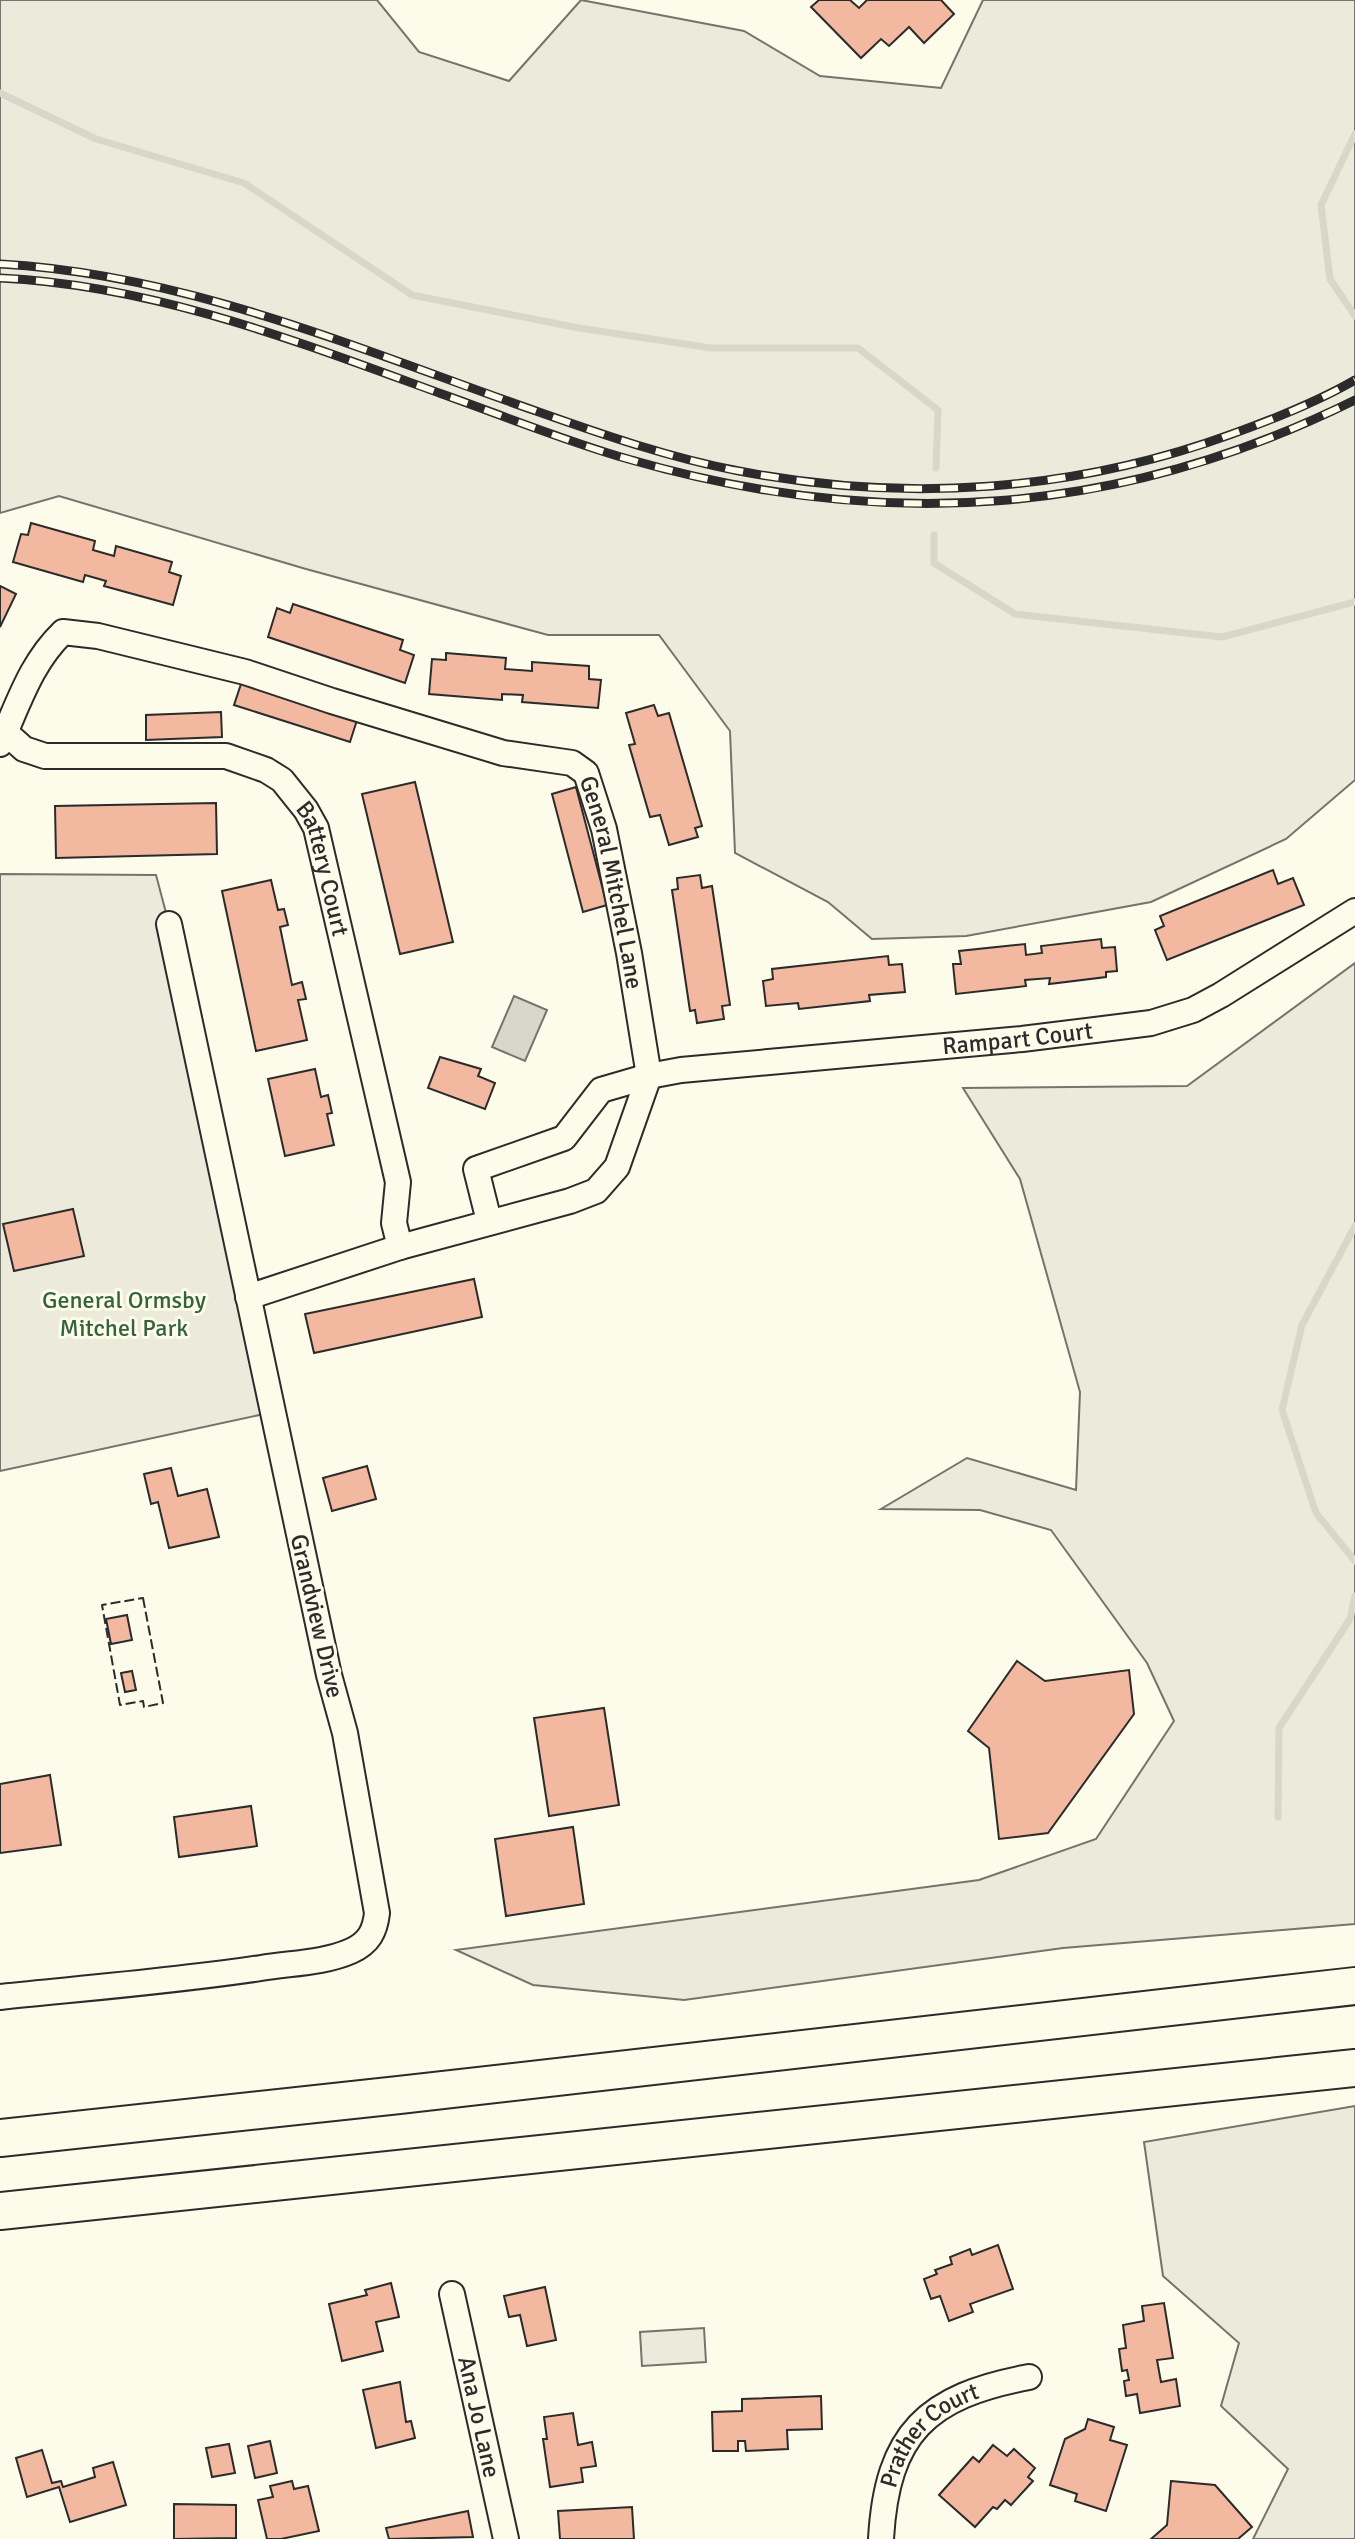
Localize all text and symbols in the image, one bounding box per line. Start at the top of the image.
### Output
street label: General Mitchel Lane [573,772,650,991]
street label: Battery Court [289,795,356,939]
street label: Rampart Court [941,1015,1094,1061]
park label: General Ormsby Mitchel Park [42,1285,206,1343]
street label: Grandview Drive [284,1531,350,1701]
street label: Ana Jo Lane [451,2354,507,2481]
street label: Prather Court [873,2376,983,2491]

